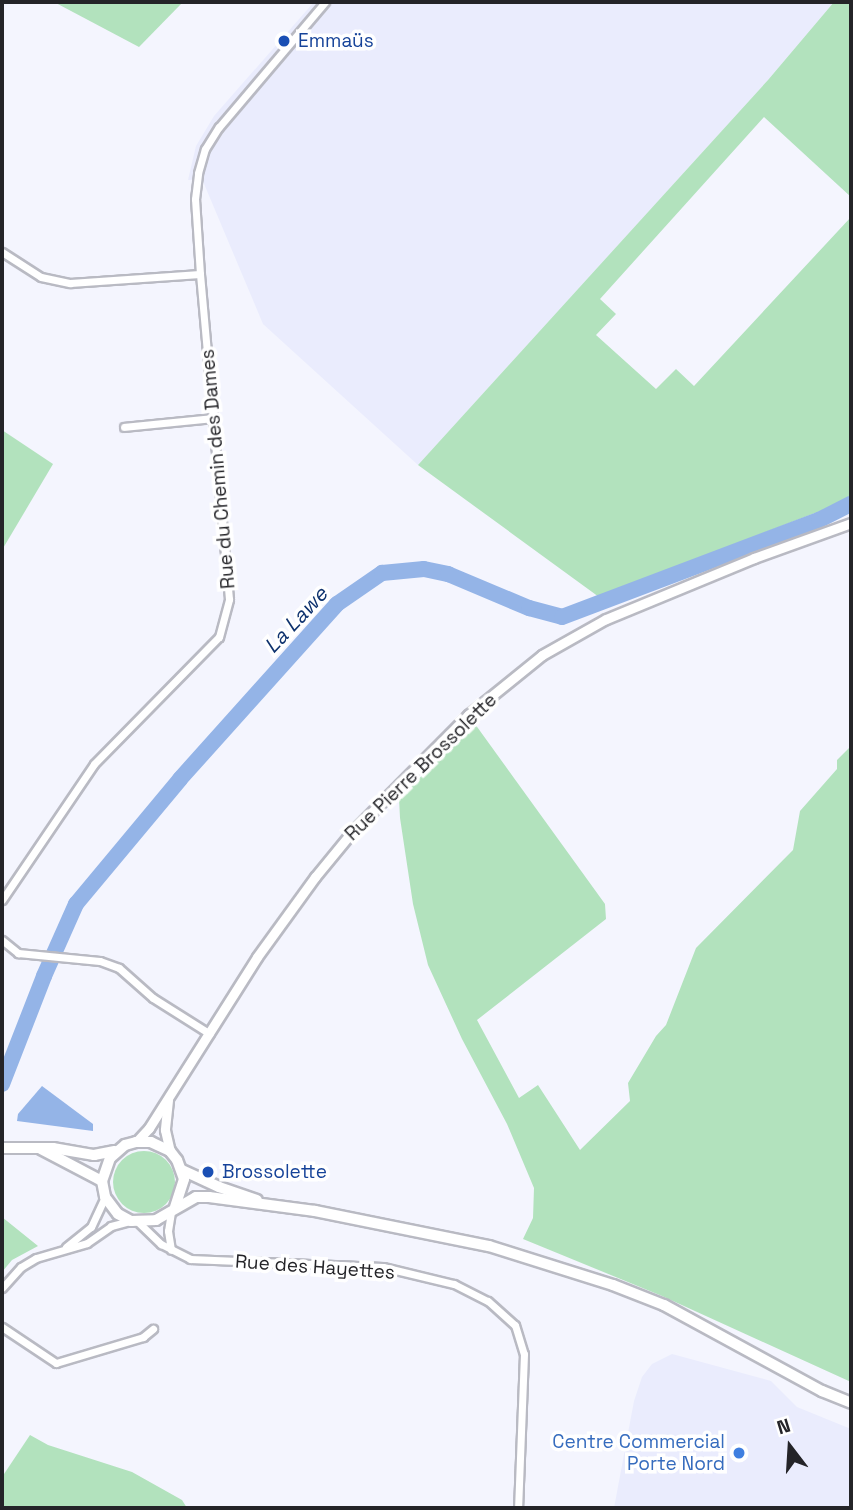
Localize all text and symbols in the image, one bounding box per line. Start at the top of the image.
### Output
place label: Emmaüs [298,30,374,52]
marker: Emmaüs [276,33,292,49]
street label: Rue du Chemin des Dames [196,348,240,590]
water label: La Lawe [259,582,333,658]
street label: Rue Pierre Brossolette [340,689,502,845]
place label: Brossolette [222,1161,327,1183]
marker: Brossolette [200,1164,216,1180]
street label: Rue des Hayettes [234,1250,396,1284]
north arrow [755,1412,825,1482]
text: N [774,1413,793,1440]
place label: Centre Commercial Porte Nord [552,1431,725,1475]
marker: Centre Commercial Porte Nord [731,1445,747,1461]

